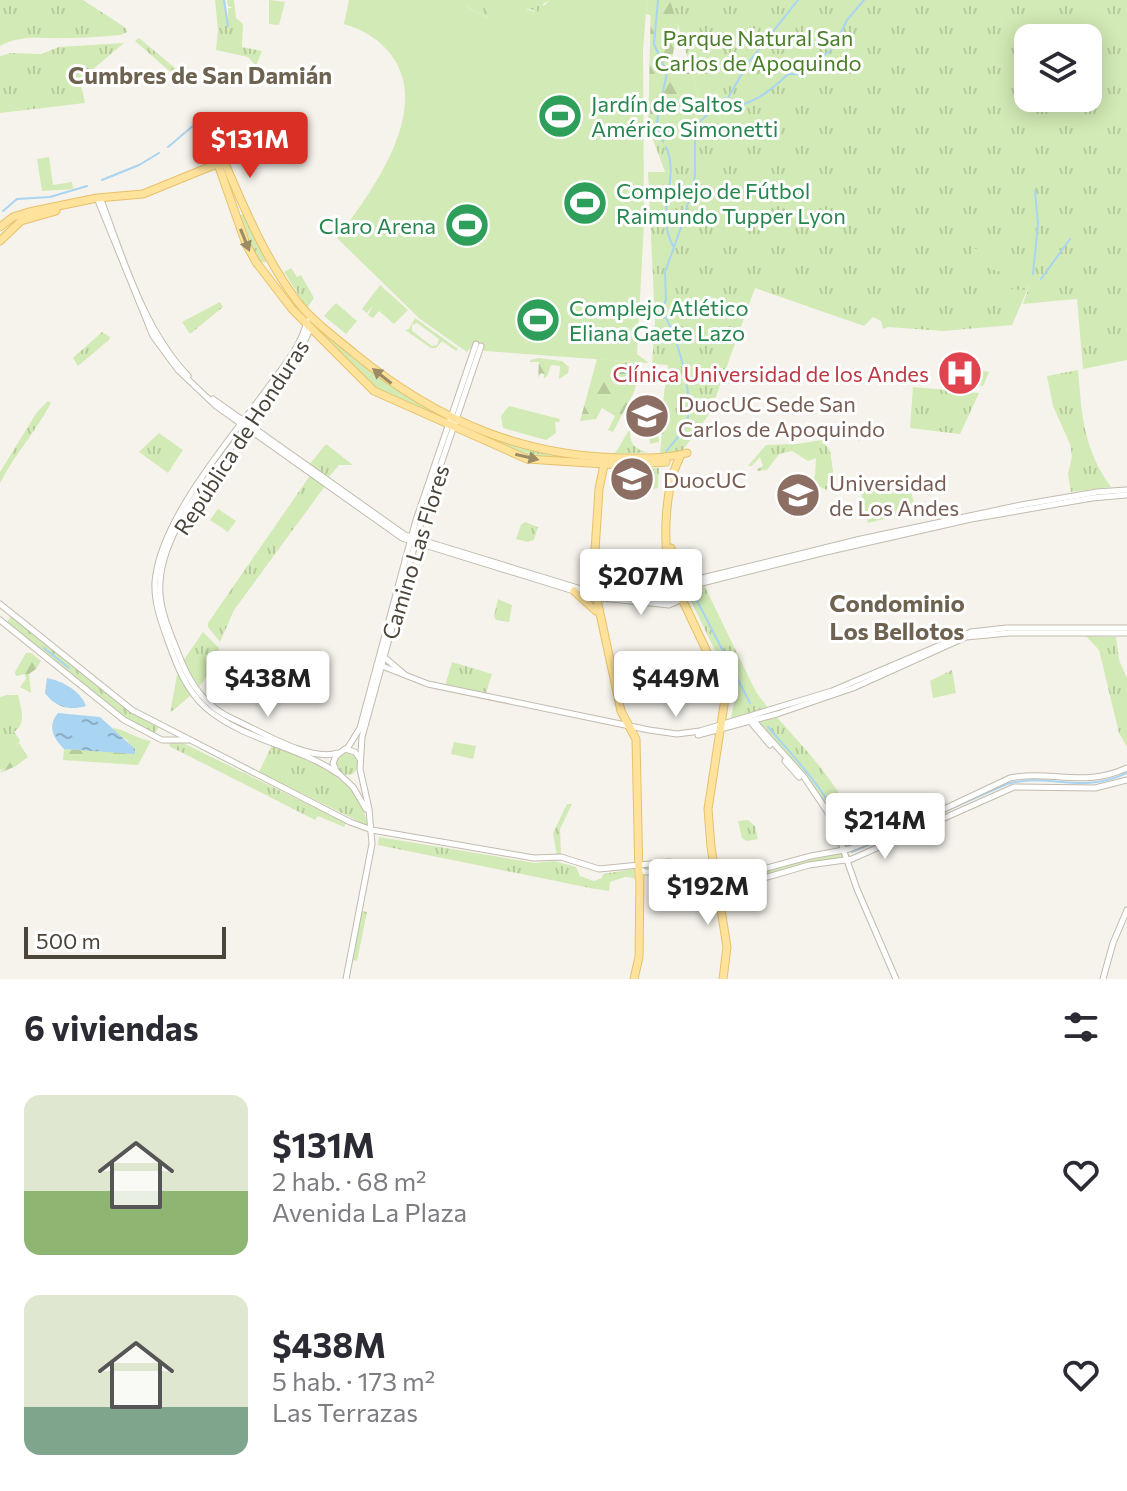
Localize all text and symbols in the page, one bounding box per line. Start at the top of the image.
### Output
park label: Parque Natural San Carlos de Apoquindo [654,24,862,76]
map controls [1014,24,1102,112]
button: layers [1014,24,1102,112]
district label: Cumbres de San Damián [68,60,332,89]
place label: Jardín de Saltos Américo Simonetti [591,90,778,142]
sports icon: Jardín de Saltos Américo Simonetti [536,92,584,140]
pin: $131M [194,112,306,180]
text: $131M [211,122,289,153]
place label: Complejo de Fútbol Raimundo Tupper Lyon [616,177,846,229]
sports icon: Complejo de Fútbol Raimundo Tupper Lyon [561,179,609,227]
sports icon: Claro Arena [443,201,491,249]
place label: Claro Arena [319,212,436,239]
one-way arrow [239,228,252,252]
place label: Complejo Atlético Eliana Gaete Lazo [569,294,749,346]
sports icon: Complejo Atlético Eliana Gaete Lazo [514,296,562,344]
street label: República de Honduras [168,334,314,540]
hospital icon: Clínica Universidad de los Andes [936,349,984,397]
place label: Clínica Universidad de los Andes [612,360,929,387]
one-way arrow [372,368,392,384]
place label: DuocUC Sede San Carlos de Apoquindo [678,390,885,442]
school or university icon: DuocUC Sede San Carlos de Apoquindo [623,392,671,440]
one-way arrow [515,451,540,464]
school or university icon: DuocUC [608,455,656,503]
street label: Camino Las Flores [376,461,454,643]
place label: DuocUC [663,466,747,493]
place label: Universidad de Los Andes [829,469,959,521]
school or university icon: Universidad de Los Andes [774,471,822,519]
pin: $207M [585,549,697,617]
text: $207M [598,559,684,590]
district label: Condominio Los Bellotos [829,588,965,645]
pin: $438M [212,651,324,719]
pin: $449M [620,651,732,719]
text: $438M [224,661,312,692]
text: $449M [632,661,720,692]
pin: $214M [829,793,941,861]
text: $214M [844,803,926,834]
pin: $192M [652,859,764,927]
text: $192M [667,869,749,900]
scale bar [24,923,226,959]
text: 500 m [36,927,101,954]
icon: filters [1059,1005,1103,1049]
text: 6 viviendas [24,1006,199,1048]
text: $131M [272,1123,375,1165]
icon: home [88,1127,184,1223]
icon: heart [1059,1153,1103,1197]
text: 2 hab. · 68 m² [272,1165,427,1196]
text: Avenida La Plaza [272,1196,467,1227]
text: $438M [272,1323,386,1365]
icon: home [88,1327,184,1423]
icon: heart [1059,1353,1103,1397]
text: 5 hab. · 173 m² [272,1365,435,1396]
text: Las Terrazas [272,1396,418,1427]

